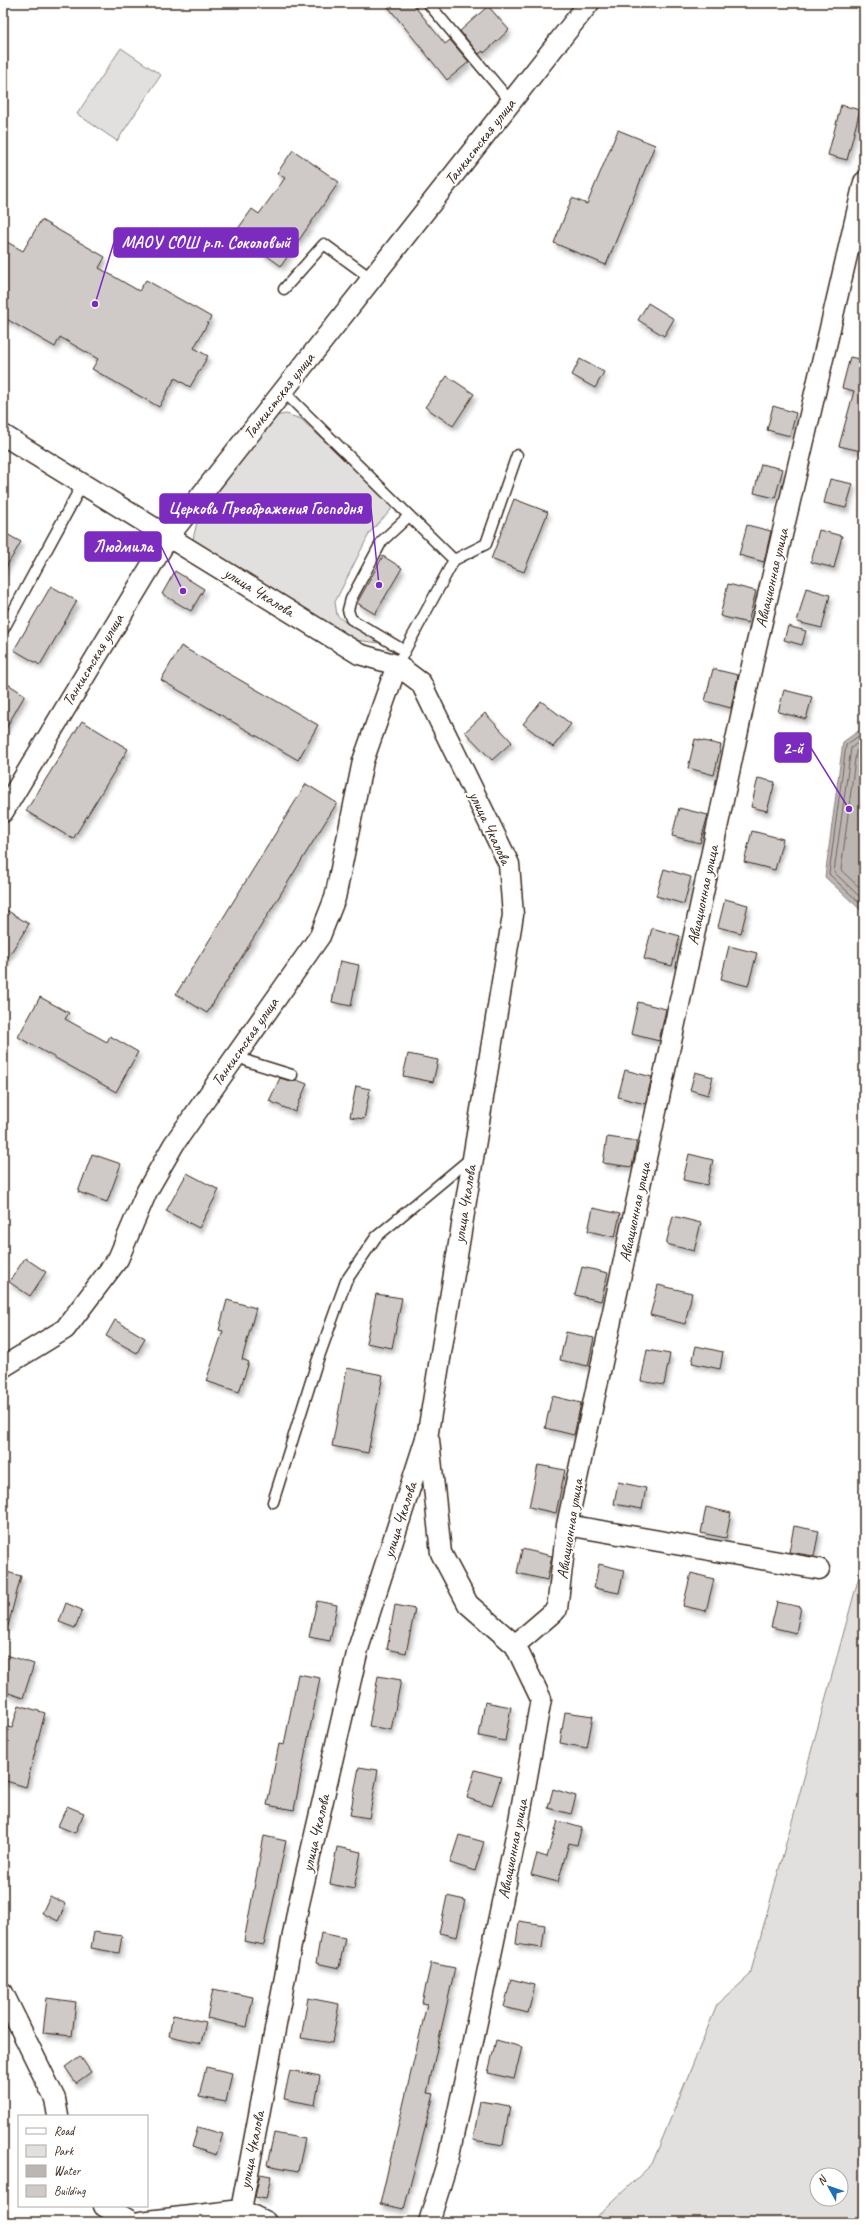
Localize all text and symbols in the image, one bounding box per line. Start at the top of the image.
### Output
street label: Танкистская улица [440,94,521,189]
callout: МАОУ СОШ р.п. Соколовый [114,228,298,257]
text: МАОУ СОШ р.п. Соколовый [122,232,292,253]
street label: Танкистская улица [239,348,320,443]
callout: Церковь Преображения Господня [160,494,371,523]
text: Церковь Преображения Господня [168,498,363,519]
street label: Авиационная улица [751,525,793,630]
callout: Людмила [85,532,161,561]
text: Людмила [93,536,155,557]
street label: улица Чкалова [220,562,299,622]
street label: Танкистская улица [58,609,129,710]
callout: 2-й [775,733,811,762]
text: 2-й [783,738,805,759]
street label: улица Чкалова [464,787,516,869]
street label: Авиационная улица [683,842,724,947]
street label: Танкистская улица [207,993,284,1090]
street label: Авиационная улица [615,1159,656,1264]
street label: улица Чкалова [449,1162,481,1245]
street label: Авиационная улица [552,1476,588,1581]
street label: улица Чкалова [378,1478,422,1561]
street label: улица Чкалова [297,1791,335,1875]
street label: Авиационная улица [494,1796,533,1901]
street label: улица Чкалова [234,2108,270,2191]
legend [18,2115,148,2207]
text: Road [54,2123,76,2139]
text: Park [54,2143,75,2159]
text: Water [54,2163,82,2179]
north arrow [809,2167,849,2207]
text: N [814,2172,830,2188]
text: Building [54,2183,86,2199]

